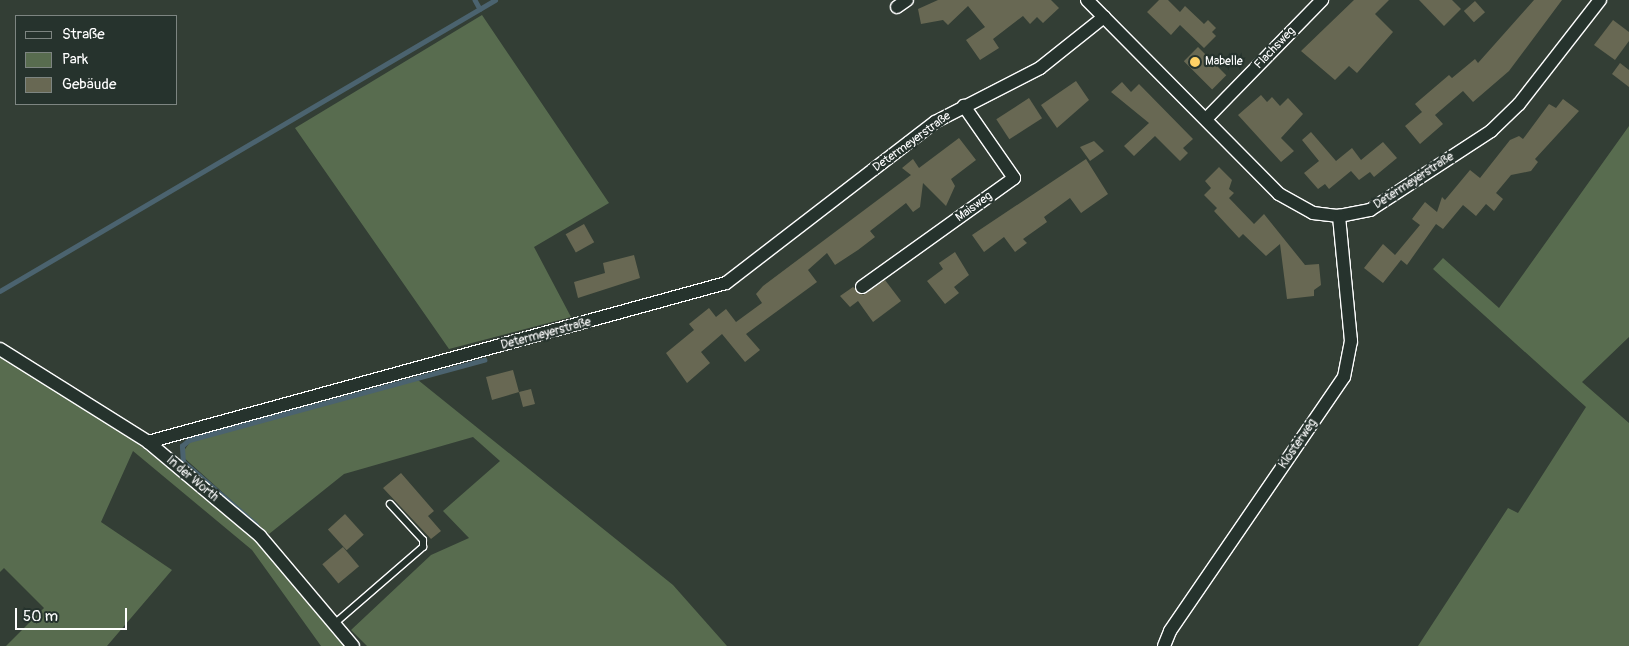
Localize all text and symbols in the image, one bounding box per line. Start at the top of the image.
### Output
legend [15,15,178,105]
street label: Flachsweg [1251,24,1299,72]
text: Straße [62,25,105,44]
text: Park [62,50,88,69]
place label: Mabelle [1205,55,1243,69]
marker: Mabelle [1189,56,1201,68]
text: Gebäude [62,75,116,94]
street label: Determeyerstraße [870,109,954,175]
street label: Determeyerstraße [1371,150,1457,212]
street label: Maisweg [953,189,995,225]
street label: Determeyerstraße [499,315,593,353]
street label: Klosterweg [1276,416,1320,472]
street label: In der Worth [163,453,221,505]
scale bar [18,598,130,630]
text: 50 m [23,607,58,626]

